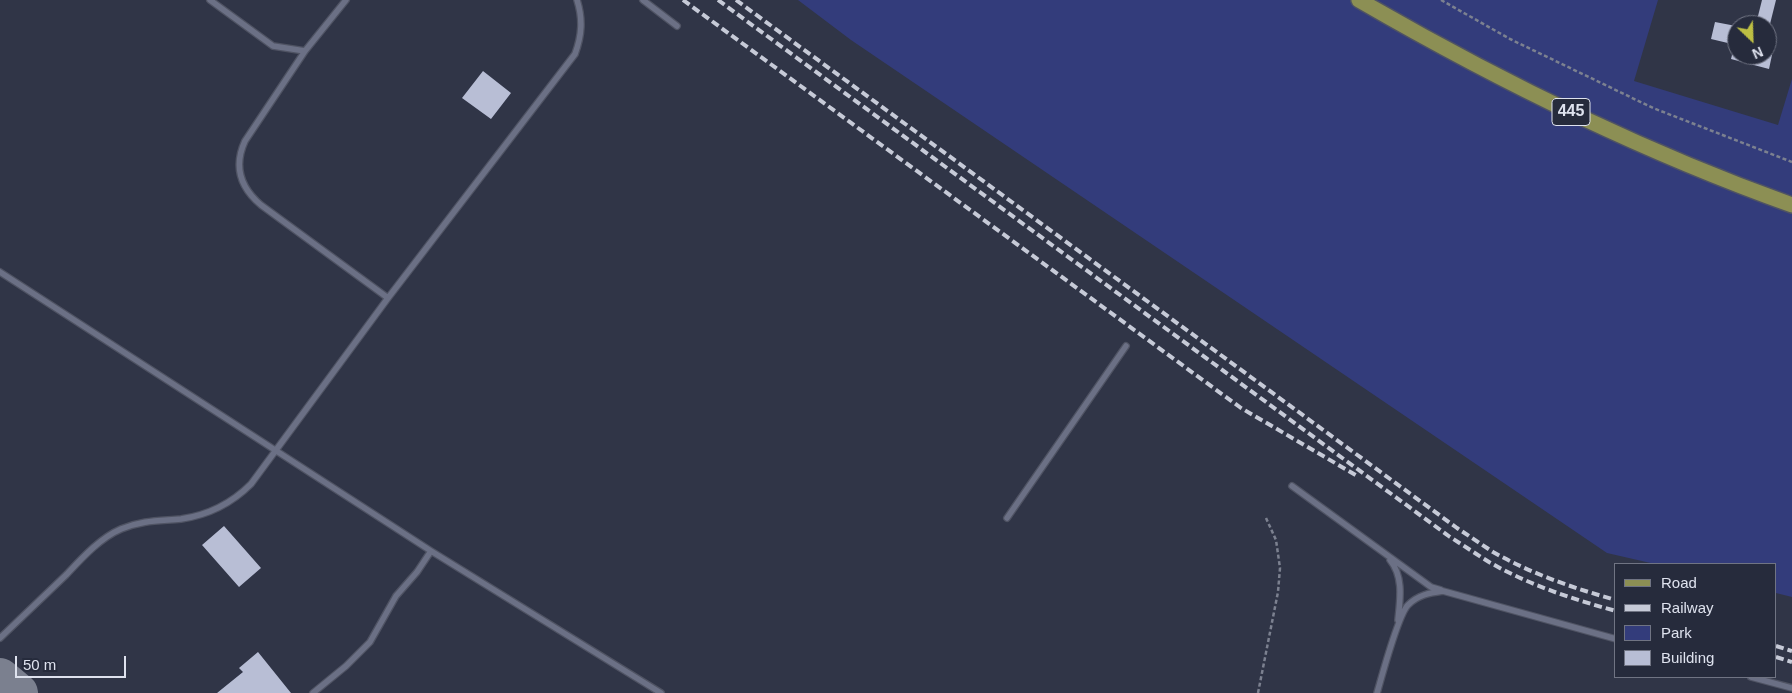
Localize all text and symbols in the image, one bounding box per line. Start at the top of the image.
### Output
north arrow [1727,15,1777,65]
text: N [1750,43,1766,62]
road number: 445 [1552,98,1590,125]
legend [1614,563,1777,678]
text: Road [1661,574,1697,591]
text: Railway [1661,599,1714,616]
text: Park [1661,624,1692,641]
scale bar [18,646,129,678]
text: Building [1661,649,1714,666]
text: 50 m [23,656,56,673]

